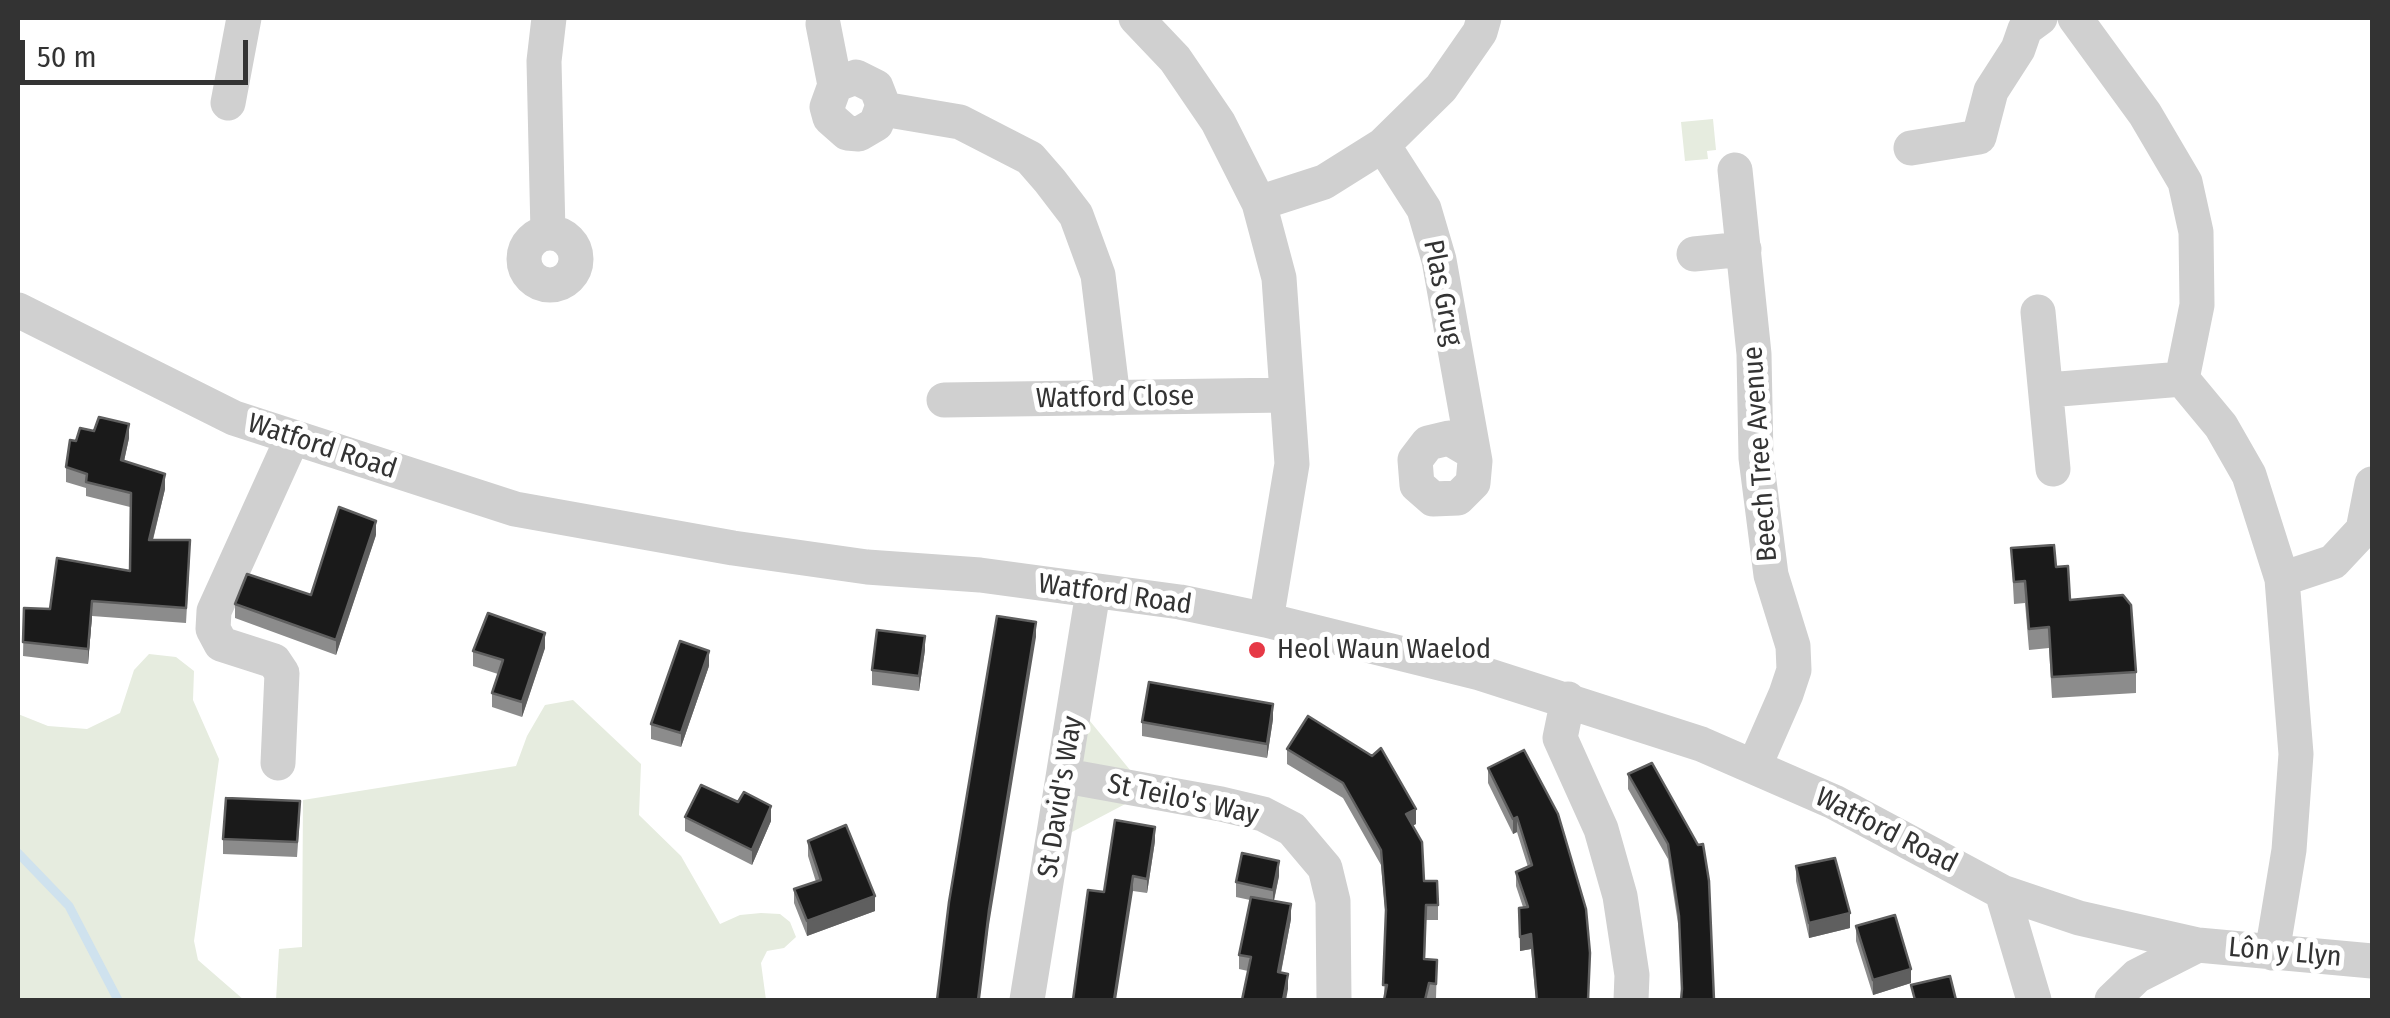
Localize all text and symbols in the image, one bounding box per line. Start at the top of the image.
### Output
scale bar [25,20,252,82]
text: 50 m [37,39,97,75]
street label: Plas Grug [1415,237,1469,349]
street label: Beech Tree Avenue [1737,345,1785,563]
street label: Watford Close [1036,380,1194,416]
street label: Watford Road [243,407,401,487]
street label: Watford Road [1036,568,1194,622]
place label: Heol Waun Waelod [1277,633,1491,667]
marker: Heol Waun Waelod [1246,639,1268,661]
street label: St David's Way [1032,714,1090,880]
street label: St Teilo's Way [1104,768,1262,832]
street label: Watford Road [1809,781,1963,881]
street label: Lôn y Llyn [2227,931,2343,975]

